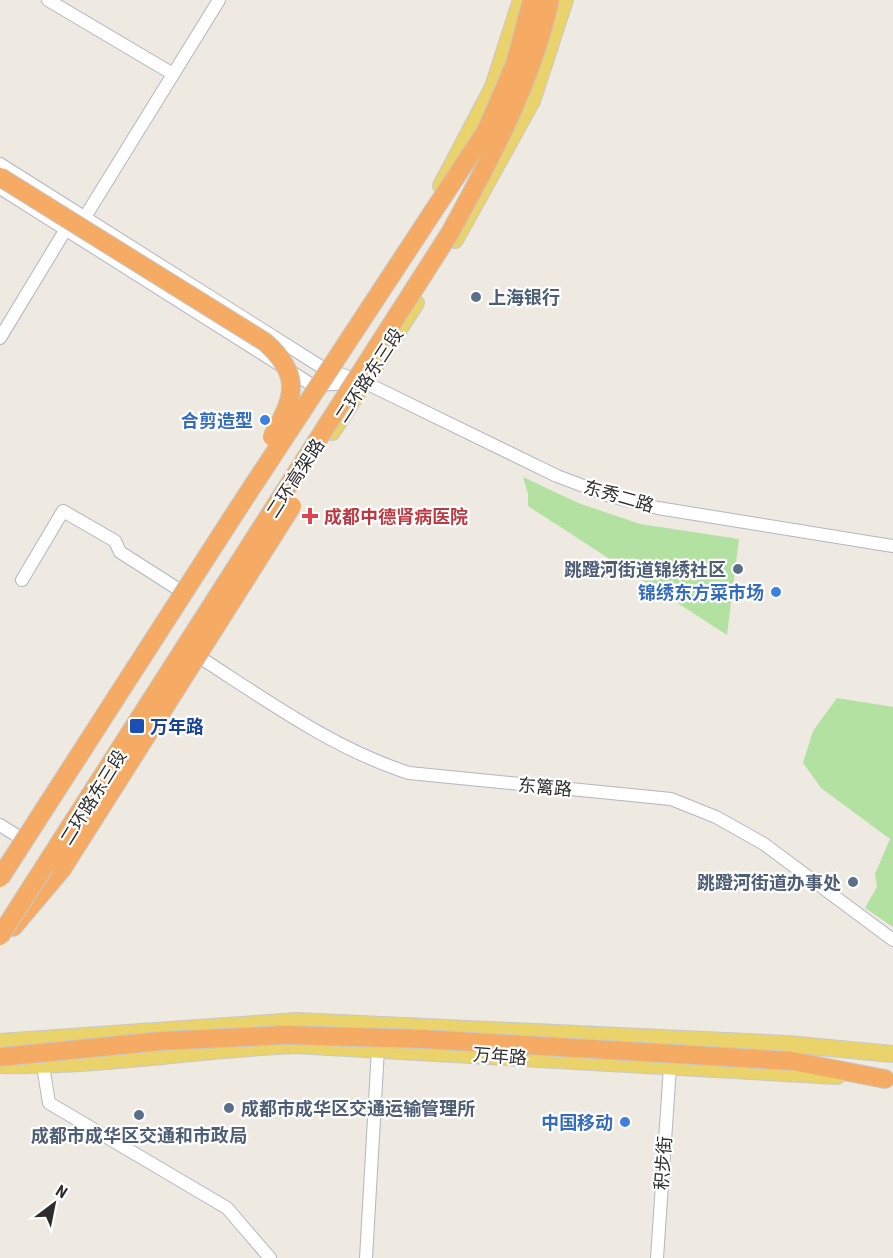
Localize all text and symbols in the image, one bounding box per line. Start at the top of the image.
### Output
place label: 上海银行 [488,287,560,308]
marker: 上海银行 [469,290,483,304]
street label: 二环路东三段 [331,324,407,426]
place label: 合剪造型 [181,410,253,431]
marker: 合剪造型 [258,413,272,427]
street label: 二环高架路 [262,435,328,521]
street label: 东秀二路 [582,476,656,516]
place label: 成都中德肾病医院 [324,506,468,527]
marker: 成都中德肾病医院 [301,507,319,525]
place label: 跳蹬河街道锦绣社区 [564,559,726,580]
marker: 跳蹬河街道锦绣社区 [731,562,745,576]
place label: 锦绣东方菜市场 [638,582,764,603]
marker: 锦绣东方菜市场 [769,585,783,599]
place label: 万年路 [150,716,204,737]
marker: 万年路 [128,717,146,735]
street label: 二环路东三段 [55,746,131,848]
street label: 东篱路 [517,774,573,800]
place label: 跳蹬河街道办事处 [697,872,841,893]
marker: 跳蹬河街道办事处 [846,875,860,889]
street label: 万年路 [472,1044,528,1068]
place label: 成都市成华区交通运输管理所 [241,1098,475,1119]
marker: 成都市成华区交通运输管理所 [222,1101,236,1115]
marker: 成都市成华区交通和市政局 [132,1108,146,1122]
place label: 中国移动 [541,1112,613,1133]
marker: 中国移动 [618,1115,632,1129]
place label: 成都市成华区交通和市政局 [31,1125,247,1146]
street label: 积步街 [651,1135,675,1191]
north arrow [24,1174,84,1234]
text: N [52,1181,71,1202]

